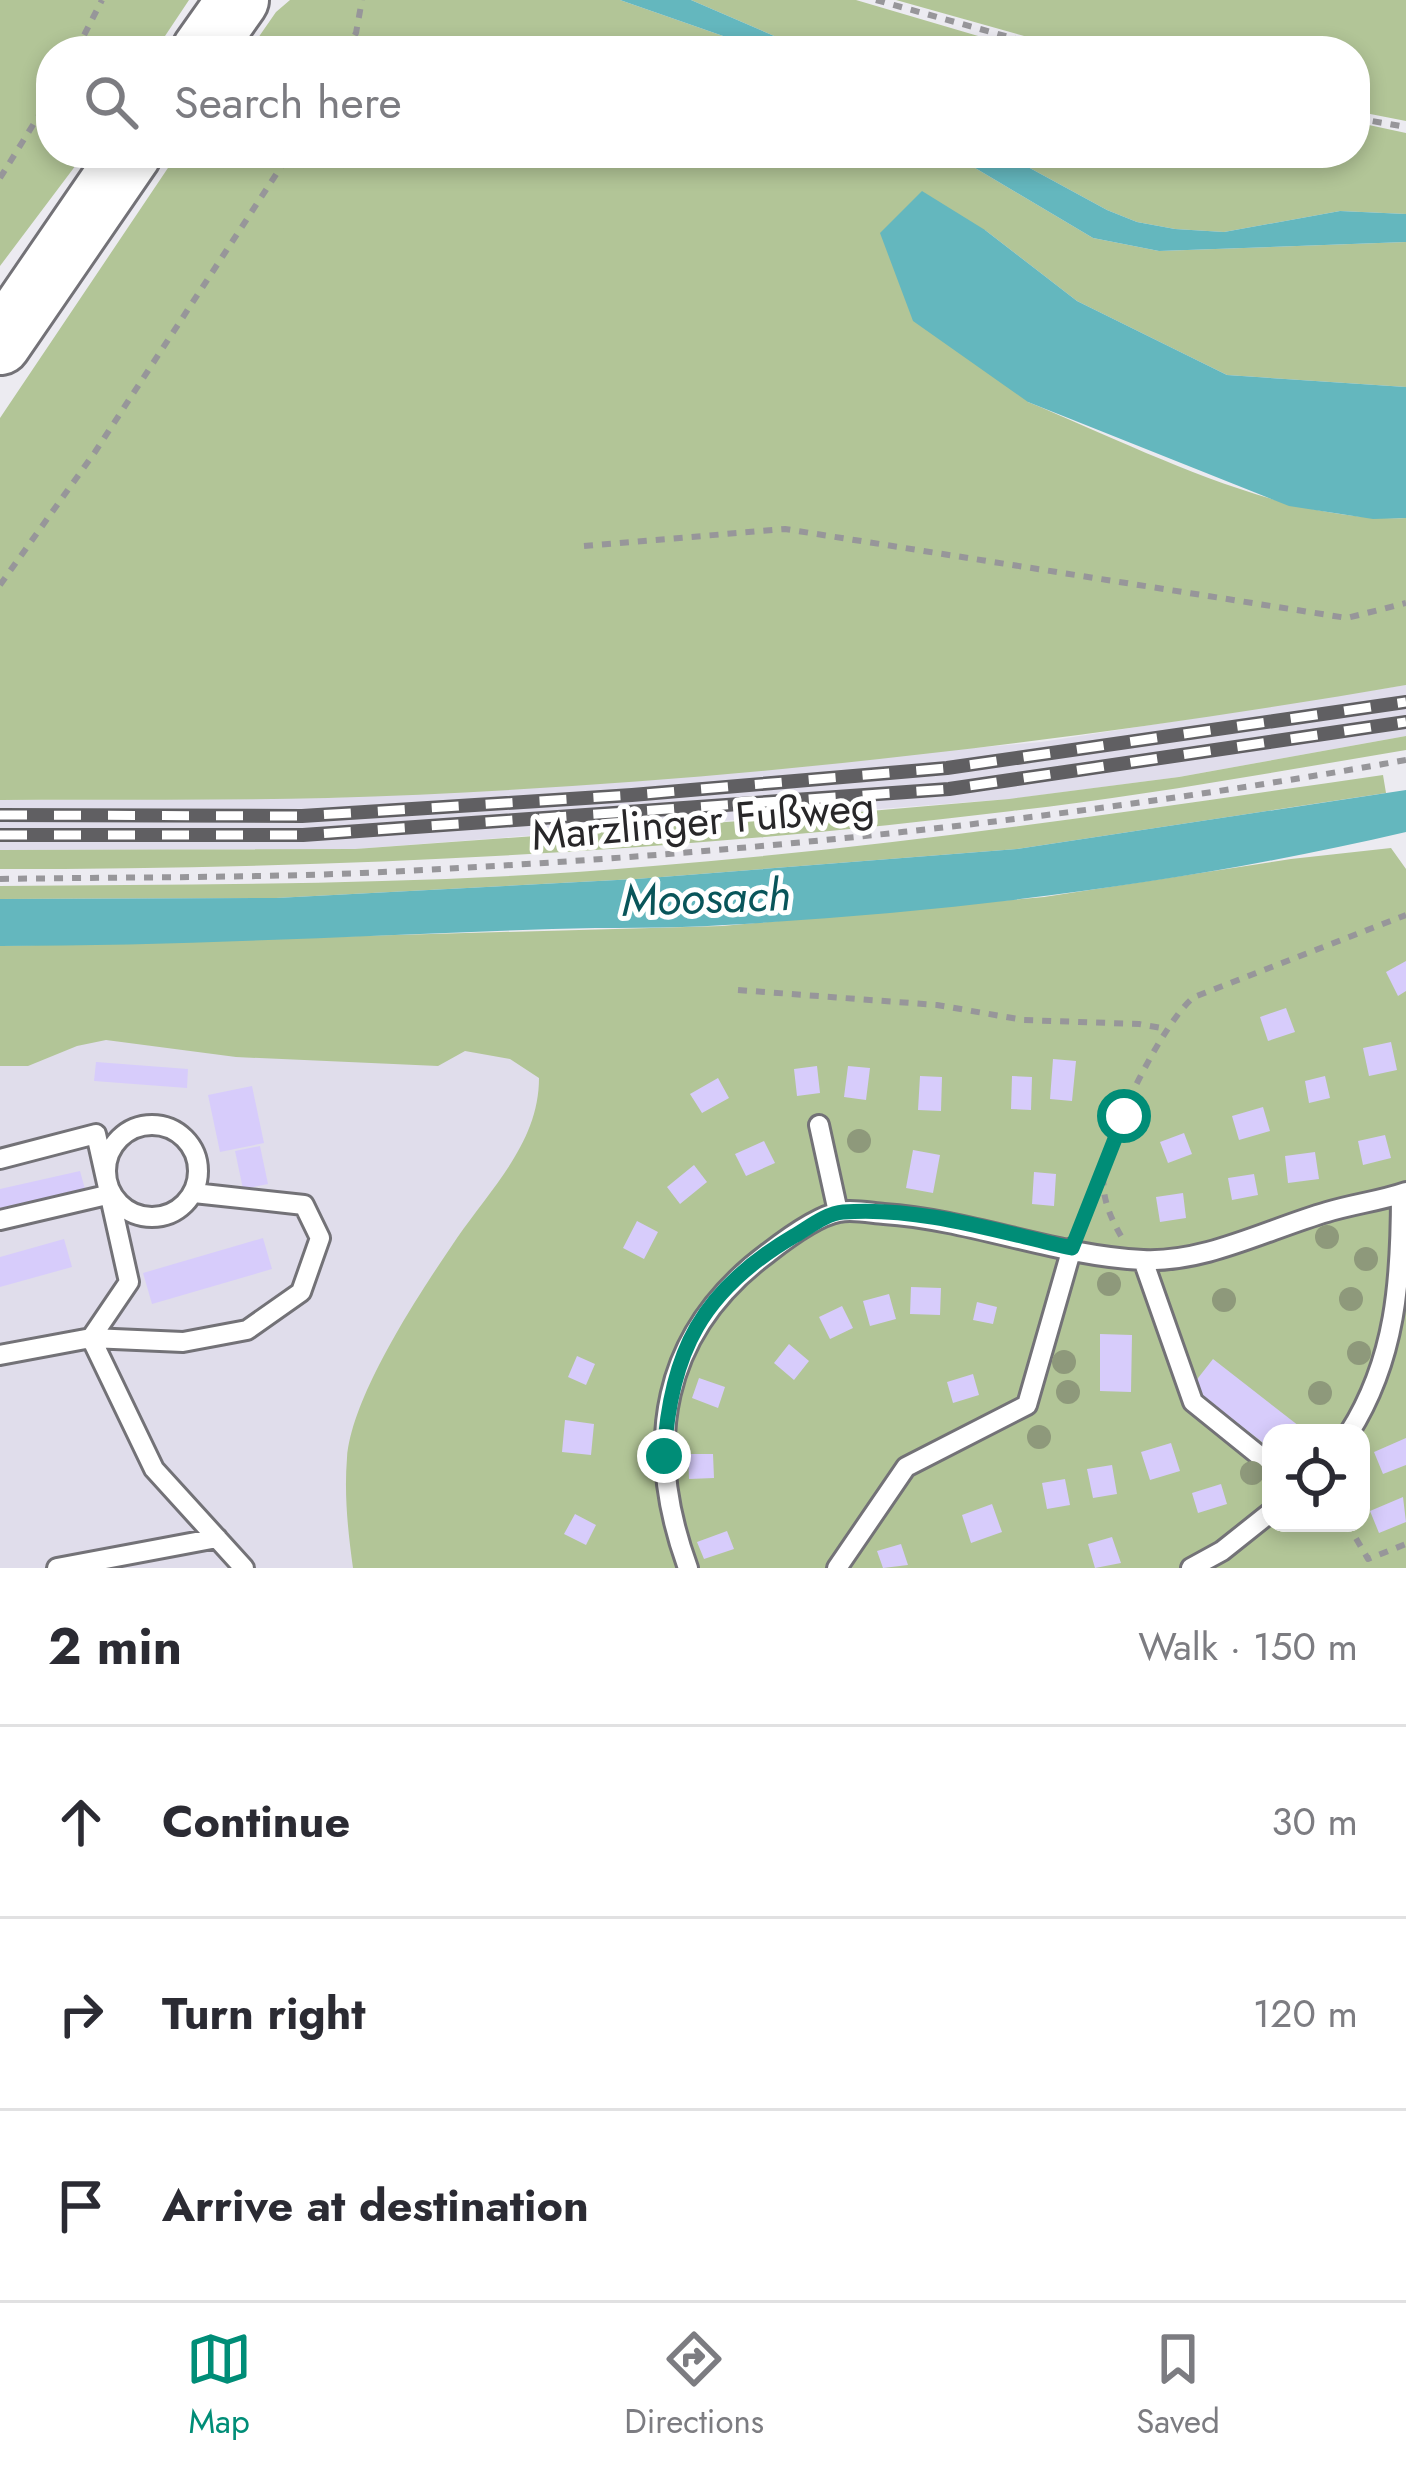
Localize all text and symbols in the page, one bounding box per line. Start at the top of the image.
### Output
search box [36,36,1370,168]
icon: search [78,69,144,135]
text: Search here [174,70,402,135]
street label: Marzlinger Fußweg [529,775,877,866]
water label: Moosach [620,862,792,933]
route start [1097,1089,1151,1143]
map controls [1262,1424,1370,1532]
button: locate [1262,1424,1370,1532]
route end [637,1429,691,1483]
text: 2 min [48,1609,182,1683]
text: Walk · 150 m [1138,1618,1358,1675]
icon: ahead [48,1789,114,1855]
text: Continue [162,1789,350,1854]
text: 30 m [1271,1793,1358,1850]
icon: right [48,1981,114,2047]
text: Turn right [162,1981,366,2046]
text: 120 m [1253,1985,1358,2042]
icon: arrive [48,2173,114,2239]
text: Arrive at destination [162,2173,589,2238]
tab: Map [186,2326,252,2445]
tab: Directions [624,2326,764,2445]
tab: Saved [1136,2326,1220,2445]

